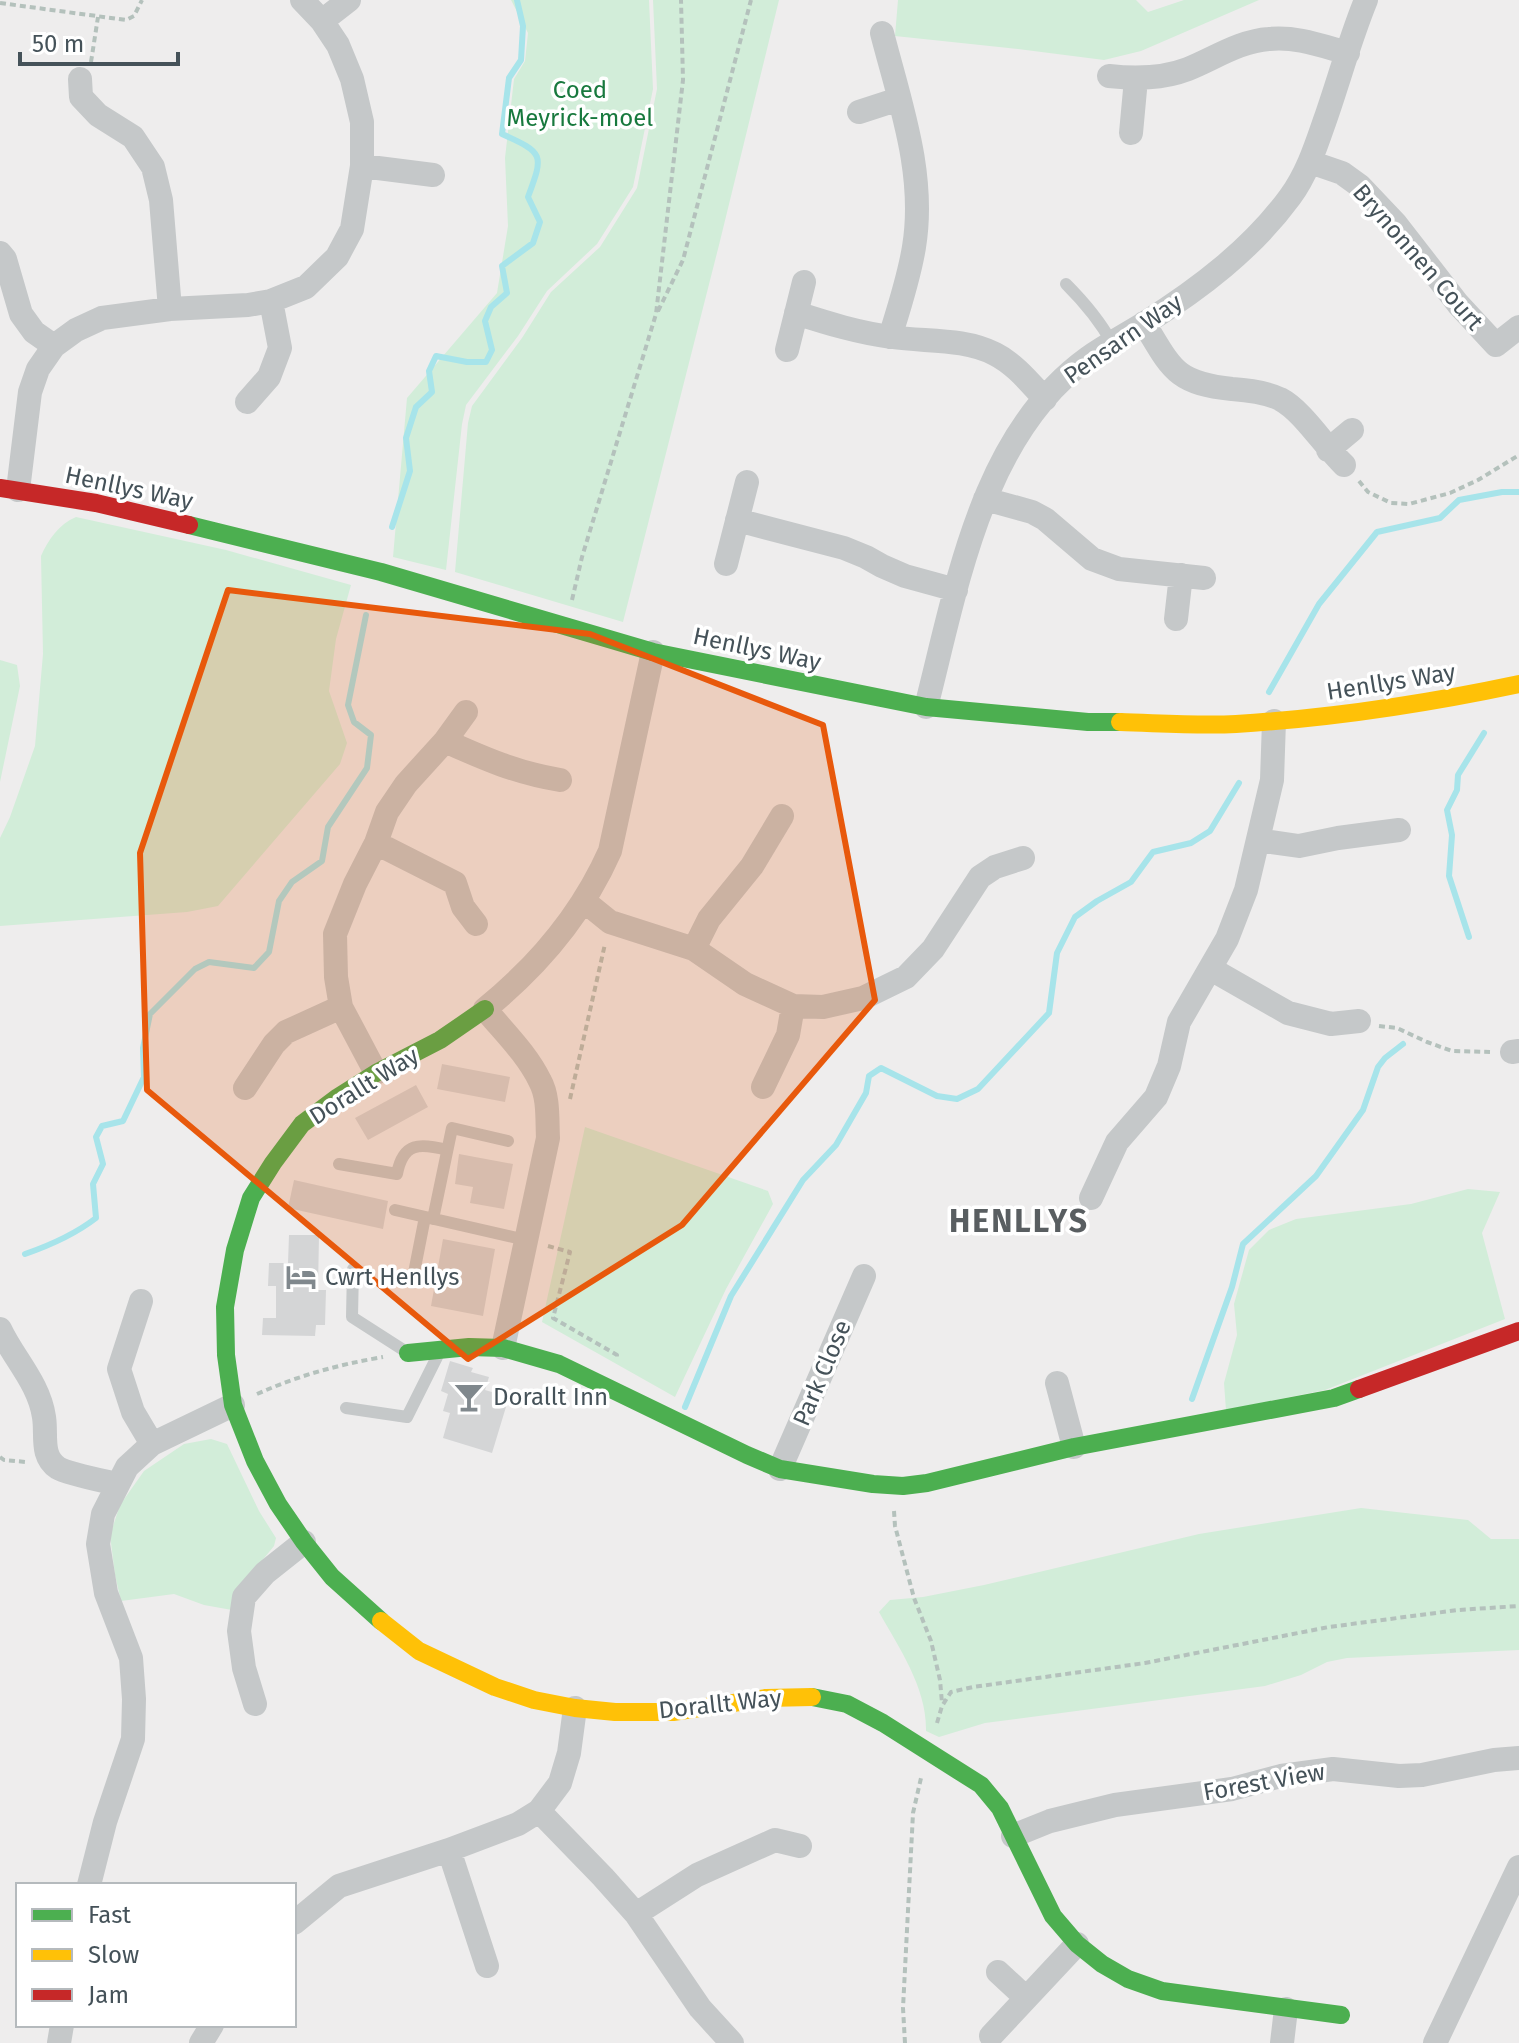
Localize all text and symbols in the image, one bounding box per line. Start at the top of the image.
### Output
scale bar [20,16,178,66]
text: 50 m [32,30,84,58]
park label: Coed Meyrick-moel [507,76,653,132]
street label: Brynonnen Court [1347,178,1489,336]
street label: Pensarn Way [1059,288,1188,390]
street label: Henllys Way [62,461,196,515]
street label: Henllys Way [690,622,824,676]
street label: Henllys Way [1325,658,1458,706]
street label: Dorallt Way [304,1041,424,1131]
district label: HENLLYS [949,1202,1089,1240]
hotel icon: Cwrt Henllys [284,1260,318,1294]
place label: Cwrt Henllys [325,1263,459,1291]
street label: Park Close [787,1316,857,1430]
bar icon: Dorallt Inn [452,1380,486,1414]
place label: Dorallt Inn [493,1383,608,1411]
street label: Dorallt Way [657,1684,783,1724]
street label: Forest View [1201,1758,1327,1806]
legend [16,1883,296,2027]
text: Fast [88,1901,131,1929]
text: Slow [88,1941,139,1969]
text: Jam [88,1981,129,2009]

